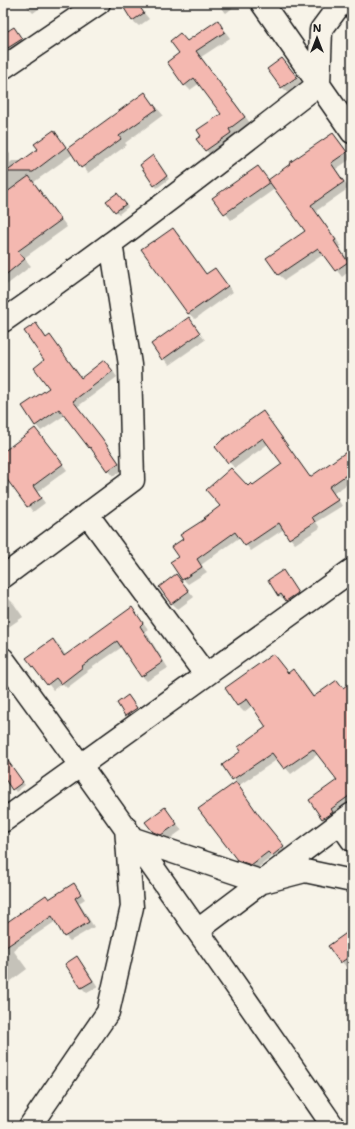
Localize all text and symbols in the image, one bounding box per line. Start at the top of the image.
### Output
north arrow [297,18,337,58]
text: N [313,21,322,36]

